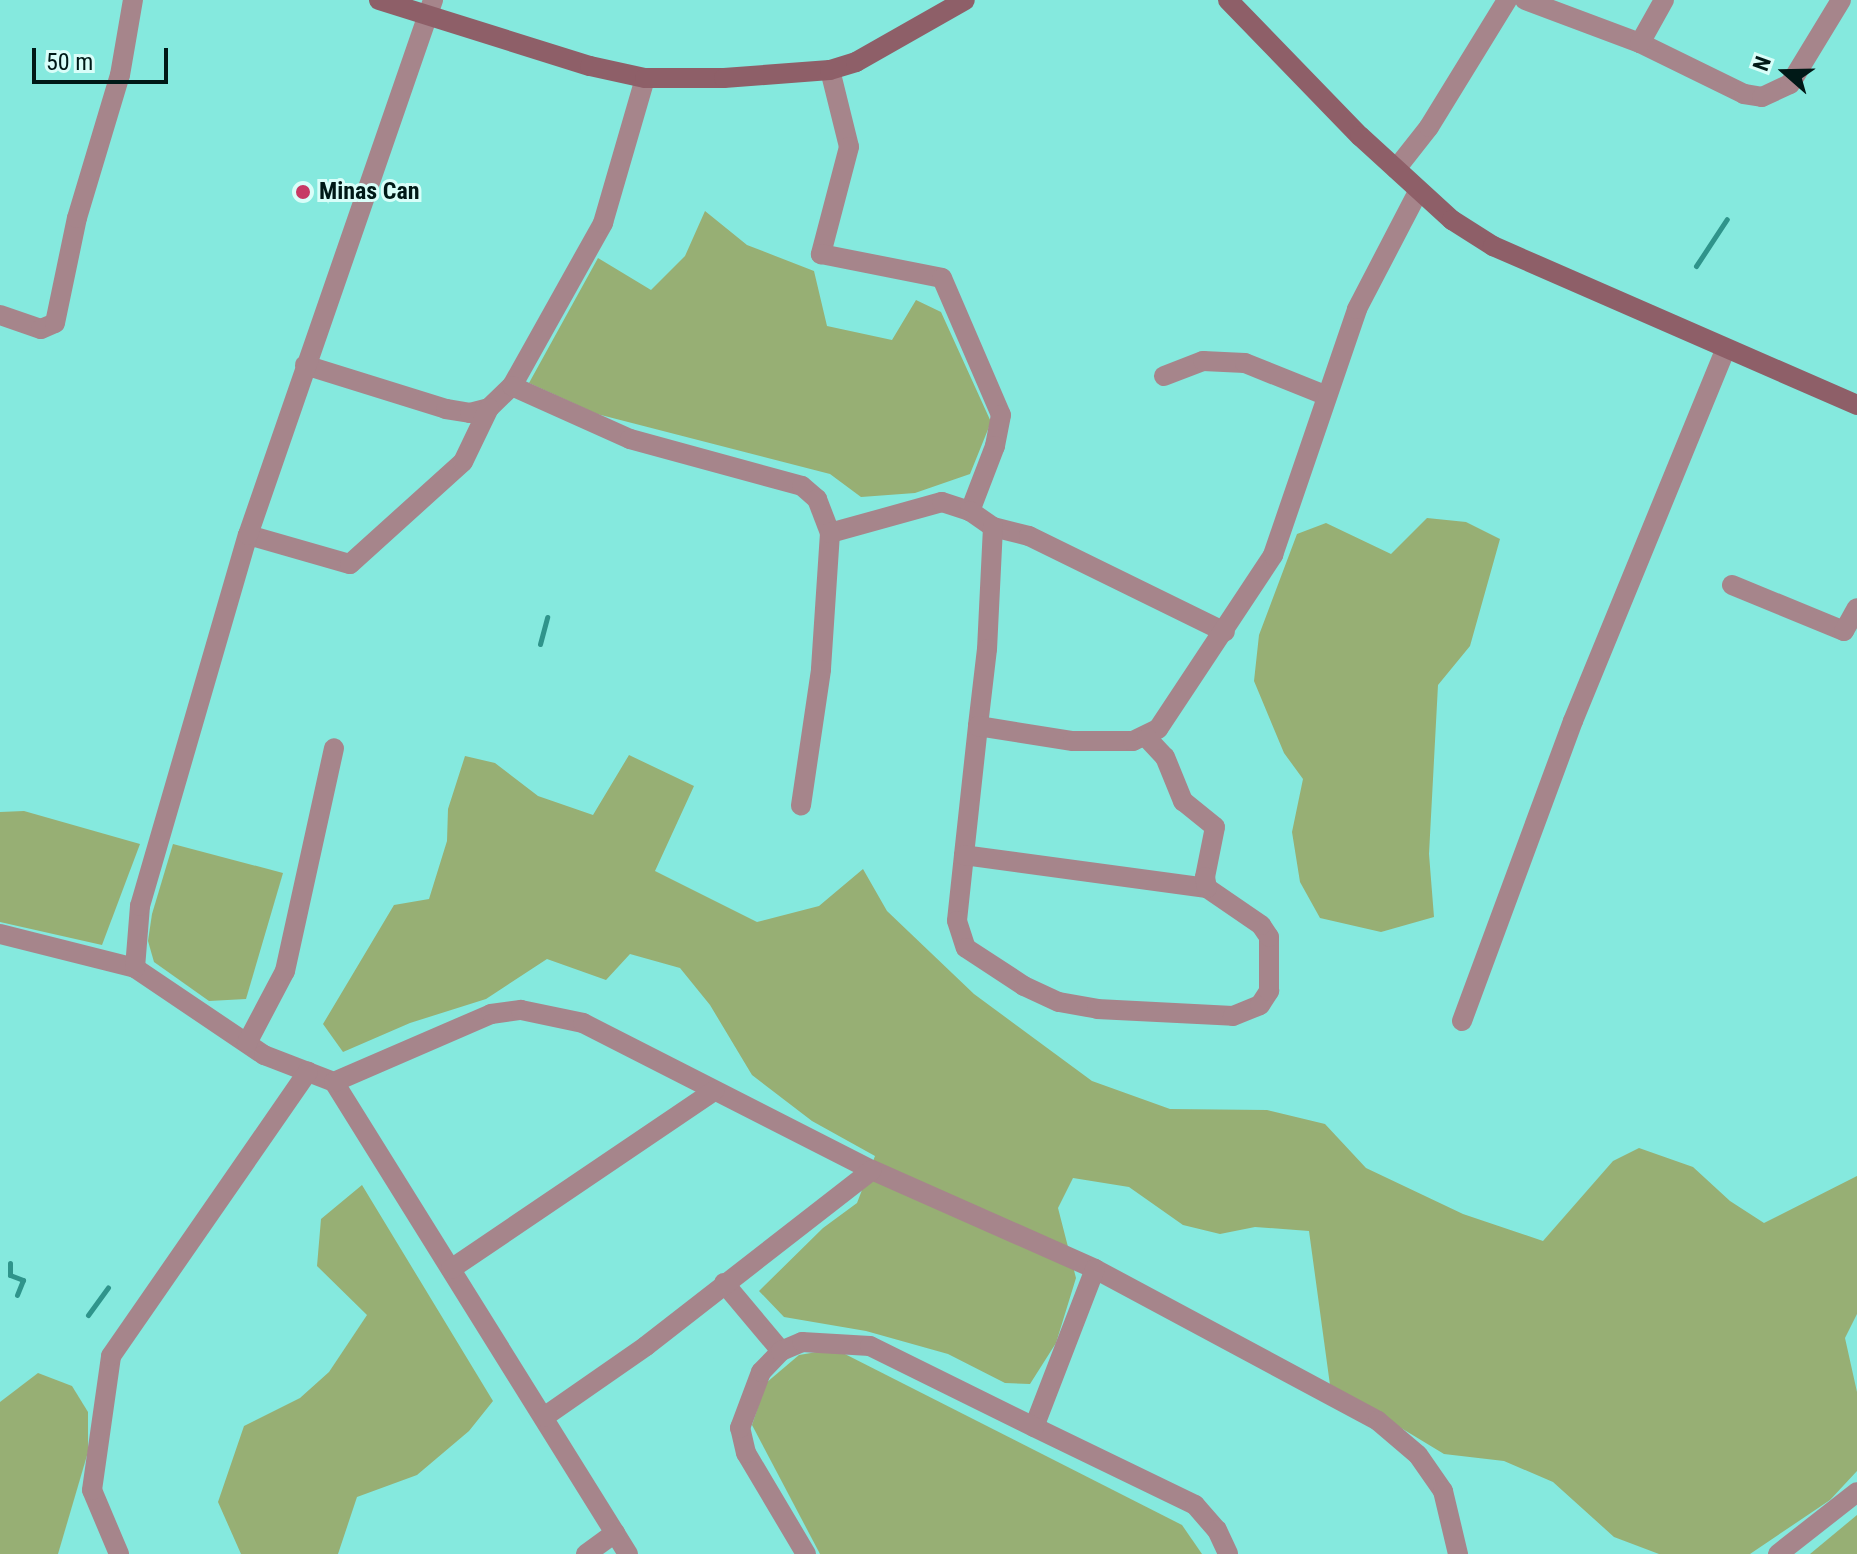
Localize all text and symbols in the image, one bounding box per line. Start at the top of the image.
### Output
scale bar [36,32,172,82]
north arrow [1745,32,1825,112]
text: 50 m [46,48,93,76]
text: N [1748,53,1776,74]
place label: Minas Can [319,178,420,206]
marker: Minas Can [294,183,312,201]

